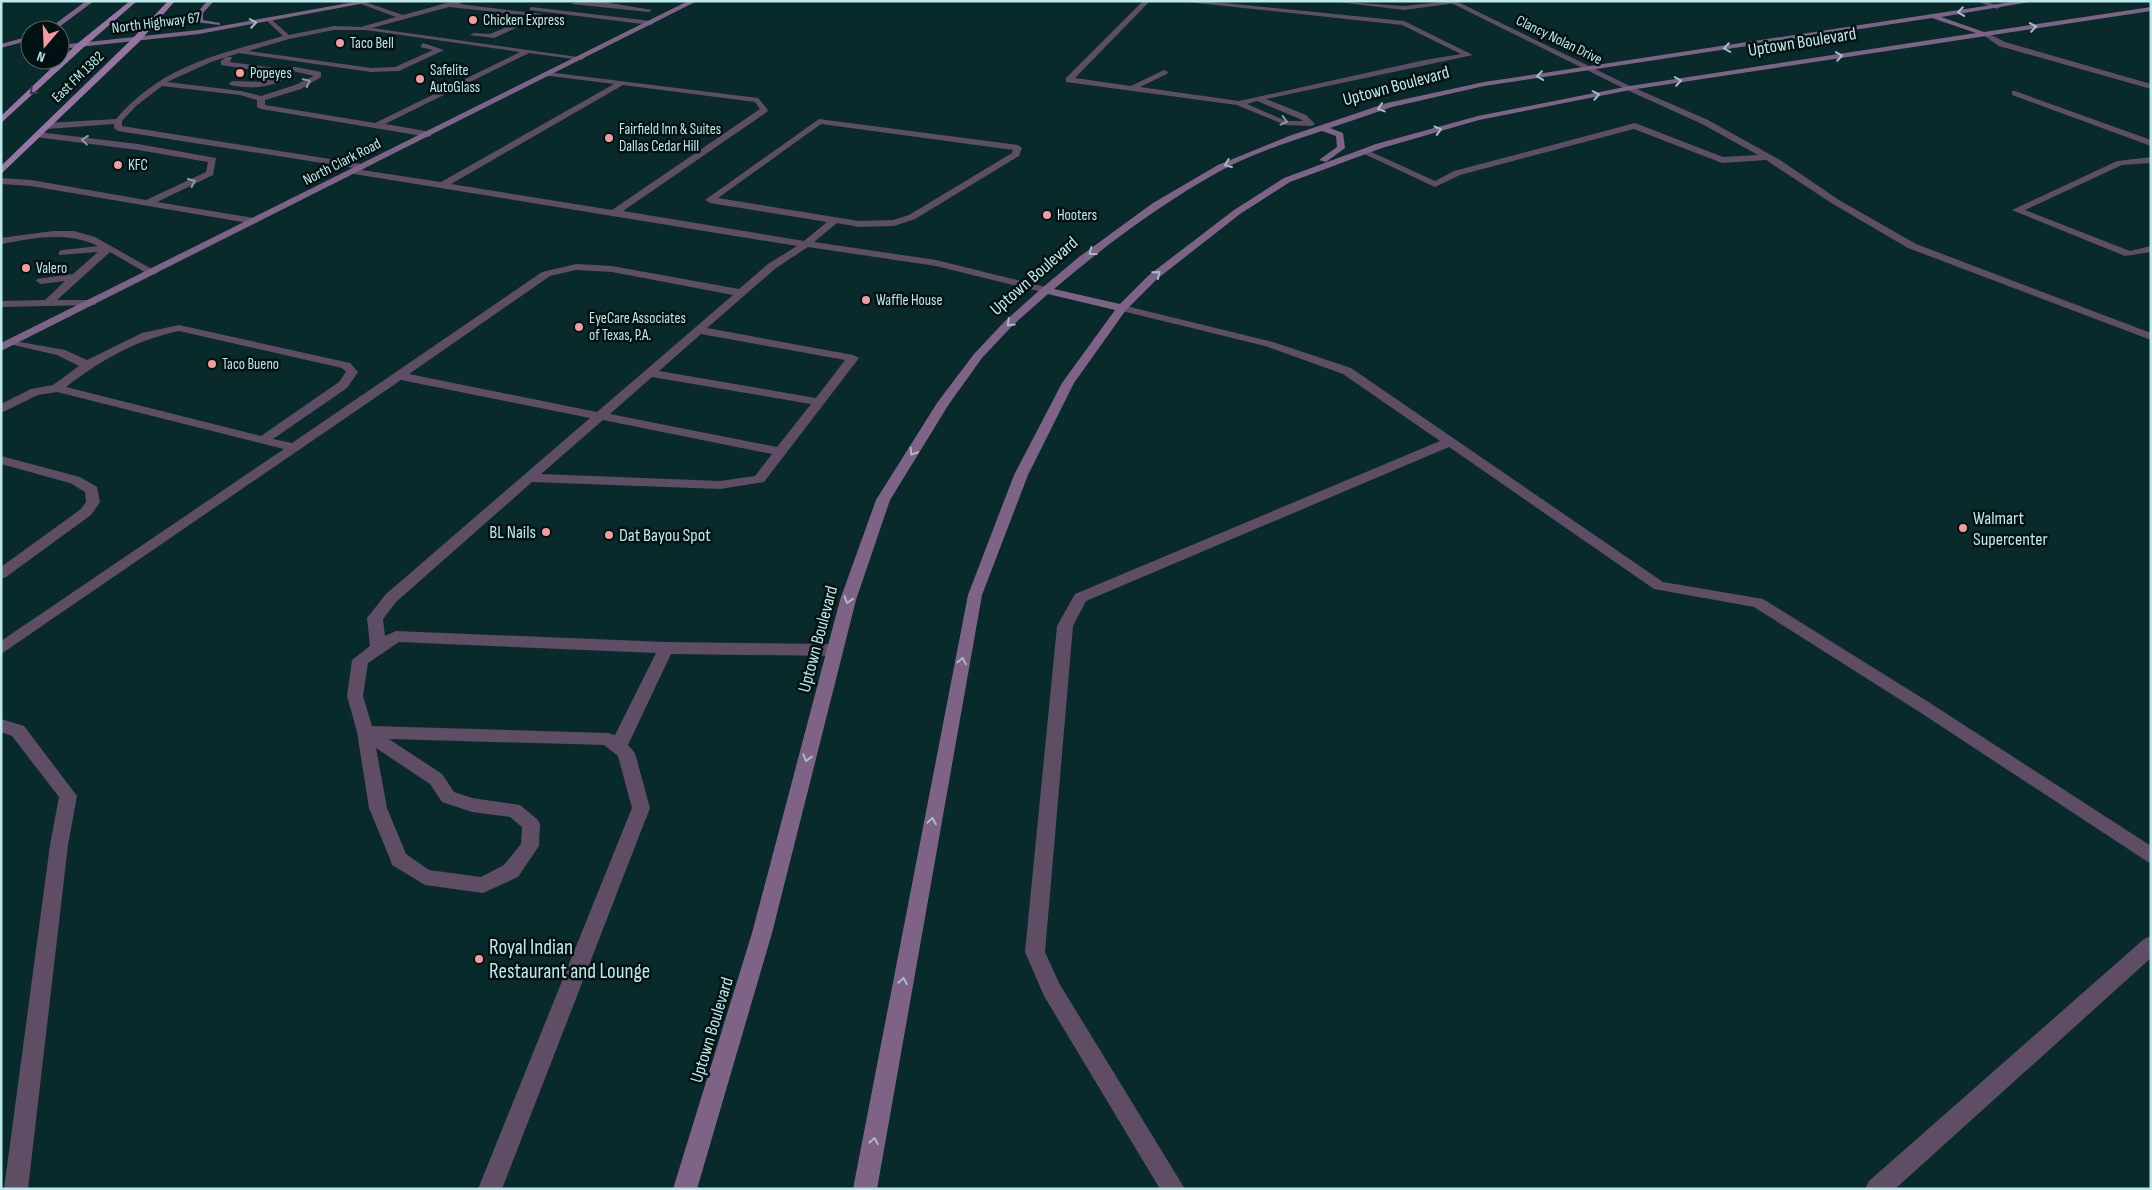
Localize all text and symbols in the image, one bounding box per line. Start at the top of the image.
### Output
one-way arrow [1956,6,1964,17]
street label: North Highway 67 [111,8,201,38]
place label: Chicken Express [483,11,565,30]
street label: Clancy Nolan Drive [1513,11,1605,69]
marker: Chicken Express [467,14,479,26]
one-way arrow [249,19,257,29]
north arrow [20,20,70,70]
one-way arrow [2029,22,2037,33]
street label: Uptown Boulevard [1746,23,1858,61]
place label: Taco Bell [350,34,394,53]
marker: Taco Bell [334,37,346,49]
one-way arrow [1723,42,1731,52]
street label: East FM 1382 [48,47,108,107]
text: N [35,48,47,66]
one-way arrow [1834,52,1843,62]
place label: Safelite AutoGlass [429,61,480,97]
street label: Uptown Boulevard [1341,62,1451,110]
place label: Popeyes [250,64,292,83]
marker: Popeyes [234,67,246,79]
one-way arrow [1536,71,1545,81]
marker: Safelite AutoGlass [414,73,426,85]
one-way arrow [1674,76,1682,87]
one-way arrow [302,78,311,89]
one-way arrow [30,85,39,94]
one-way arrow [1592,90,1601,101]
one-way arrow [1377,103,1386,113]
one-way arrow [1280,115,1289,126]
place label: Fairfield Inn & Suites Dallas Cedar Hill [619,120,721,156]
one-way arrow [1433,125,1441,135]
marker: Fairfield Inn & Suites Dallas Cedar Hill [603,132,615,144]
street label: North Clark Road [300,134,384,190]
one-way arrow [81,135,89,146]
place label: KFC [128,156,148,175]
one-way arrow [1225,158,1233,168]
marker: KFC [112,159,124,171]
one-way arrow [186,178,195,188]
place label: Hooters [1057,206,1097,225]
marker: Hooters [1041,209,1053,221]
street label: Uptown Boulevard [986,232,1082,320]
one-way arrow [1089,246,1098,254]
place label: Valero [36,259,67,278]
marker: Valero [20,262,32,274]
one-way arrow [1151,271,1160,280]
place label: Waffle House [876,291,942,310]
marker: Waffle House [860,294,872,306]
place label: EyeCare Associates of Texas, P.A. [589,309,686,345]
one-way arrow [1006,317,1015,326]
marker: EyeCare Associates of Texas, P.A. [573,321,585,333]
place label: Taco Bueno [222,355,279,374]
marker: Taco Bueno [206,358,218,370]
one-way arrow [909,447,919,456]
place label: Walmart Supercenter [1973,508,2048,550]
place label: BL Nails [489,522,536,543]
marker: Walmart Supercenter [1957,522,1969,534]
place label: Dat Bayou Spot [619,525,711,546]
marker: BL Nails [540,526,552,538]
marker: Dat Bayou Spot [603,529,615,541]
street label: Uptown Boulevard [794,584,842,694]
one-way arrow [843,596,853,604]
one-way arrow [956,657,967,666]
one-way arrow [802,753,813,762]
one-way arrow [926,817,936,825]
place label: Royal Indian Restaurant and Lounge [489,935,650,984]
marker: Royal Indian Restaurant and Lounge [473,953,485,965]
street label: Uptown Boulevard [686,975,738,1085]
one-way arrow [897,976,907,985]
one-way arrow [868,1136,878,1145]

